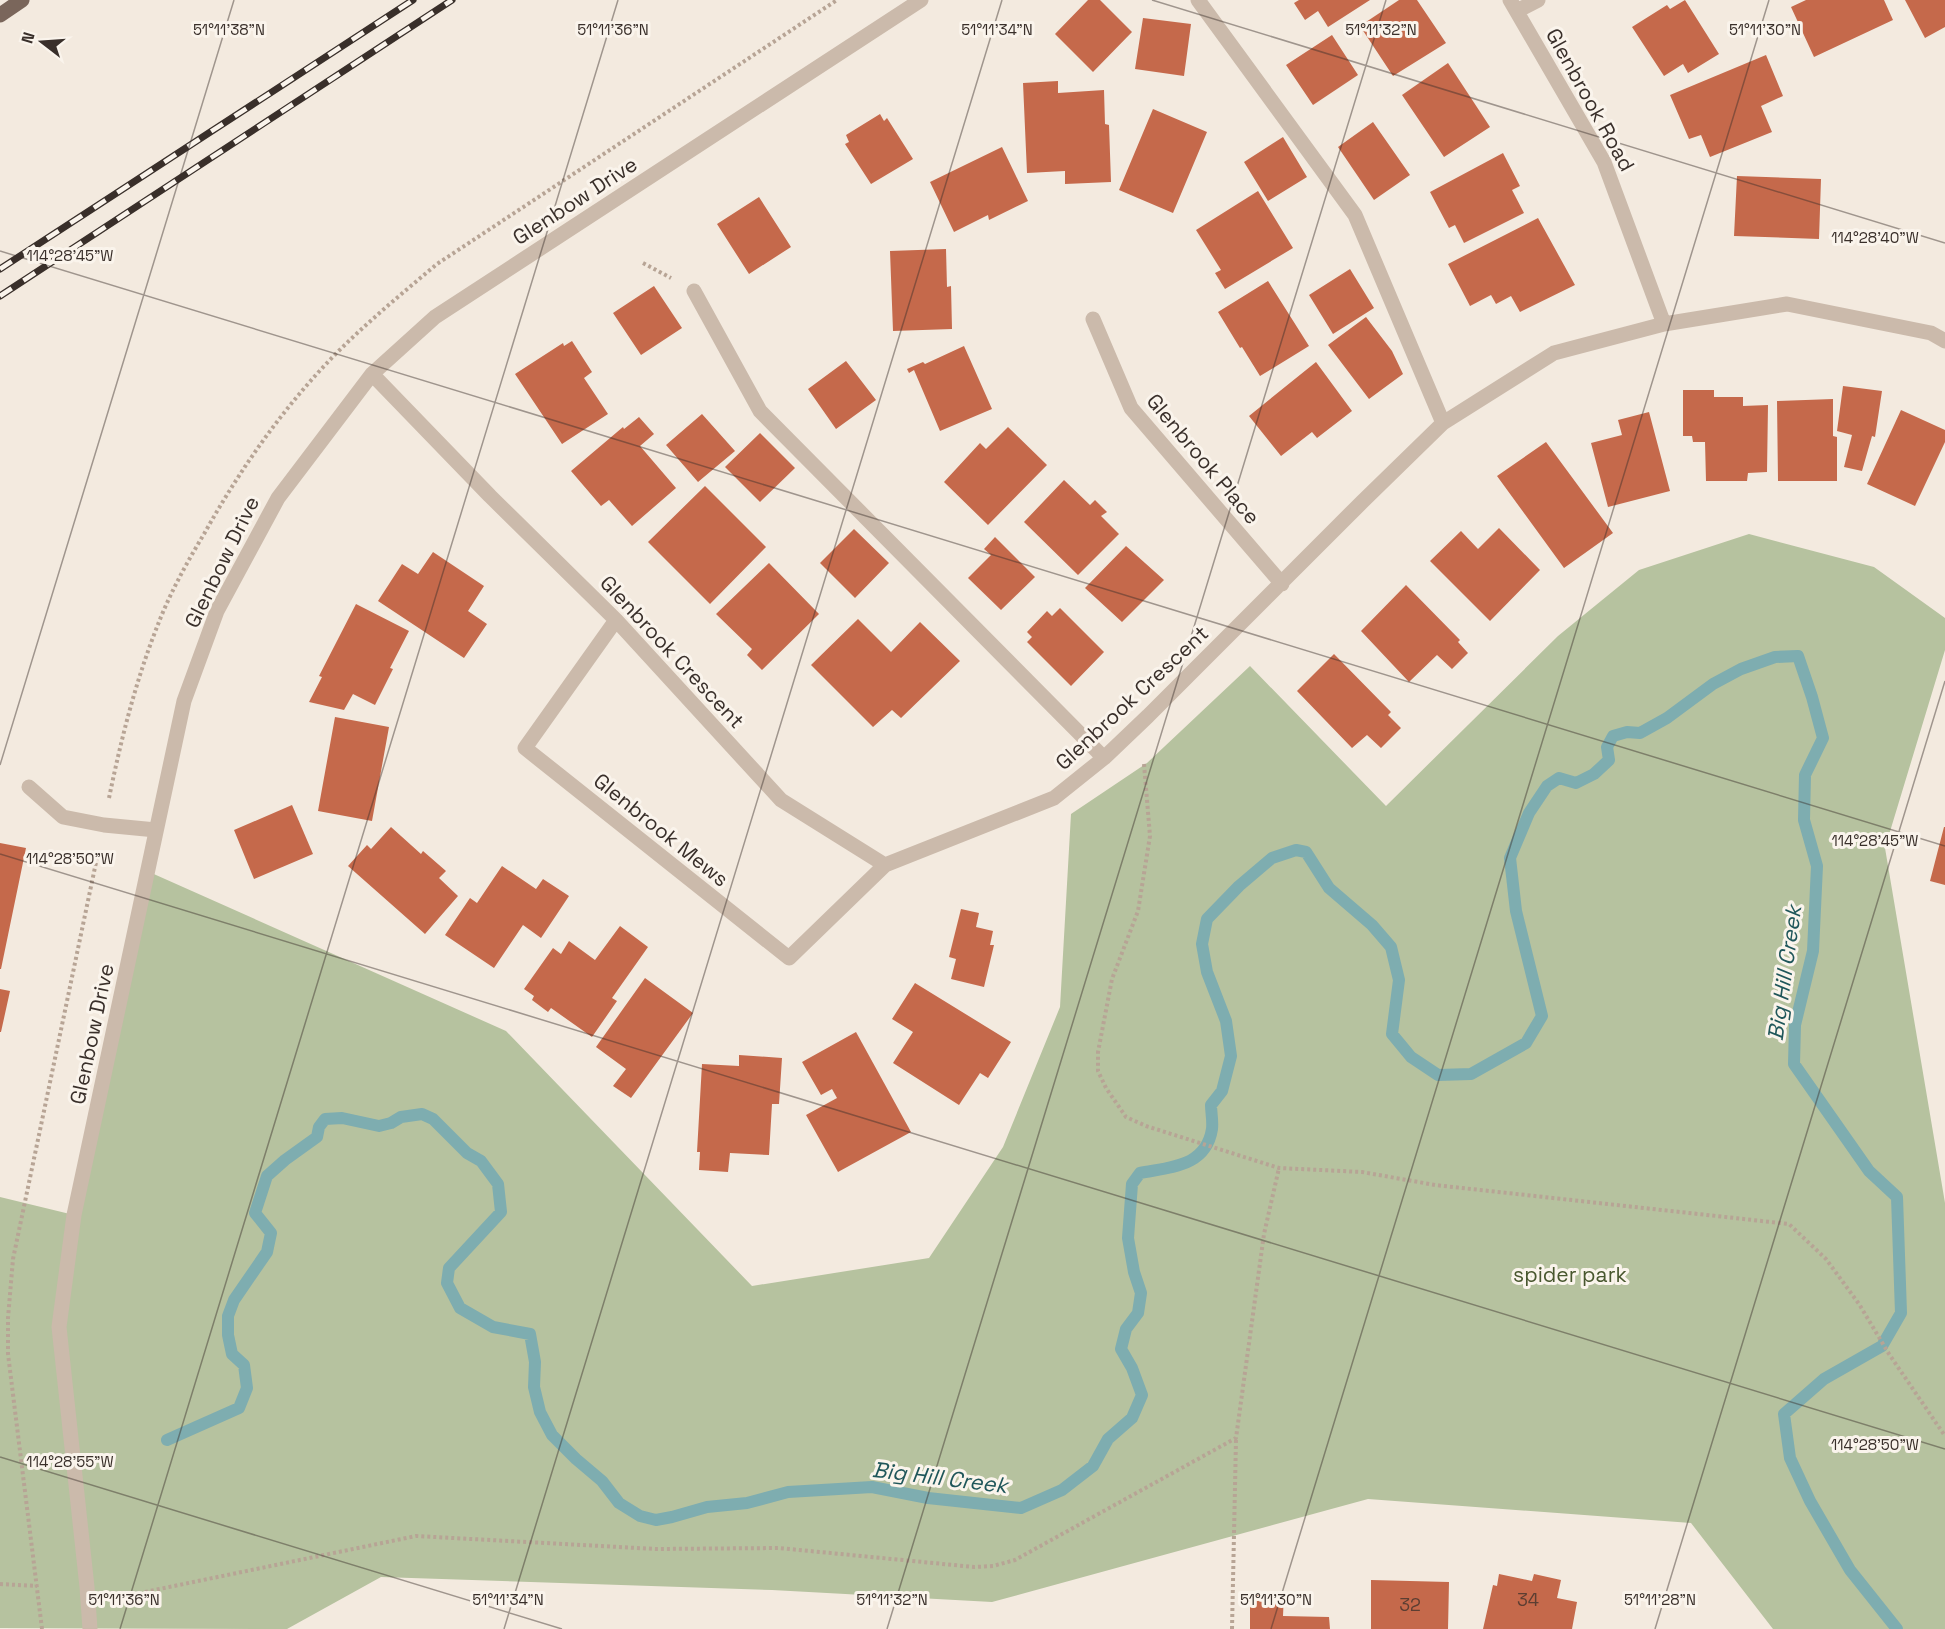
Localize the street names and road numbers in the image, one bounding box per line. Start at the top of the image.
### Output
street label: Glenbrook Road [1540,23,1641,176]
street label: Glenbow Drive [507,150,642,251]
street label: Glenbrook Place [1141,388,1266,530]
street label: Glenbow Drive [178,492,265,632]
street label: Glenbrook Crescent [594,569,750,734]
street label: Glenbrook Crescent [1049,620,1214,776]
street label: Glenbrook Mews [588,767,734,892]
street label: Glenbow Drive [63,961,120,1107]

